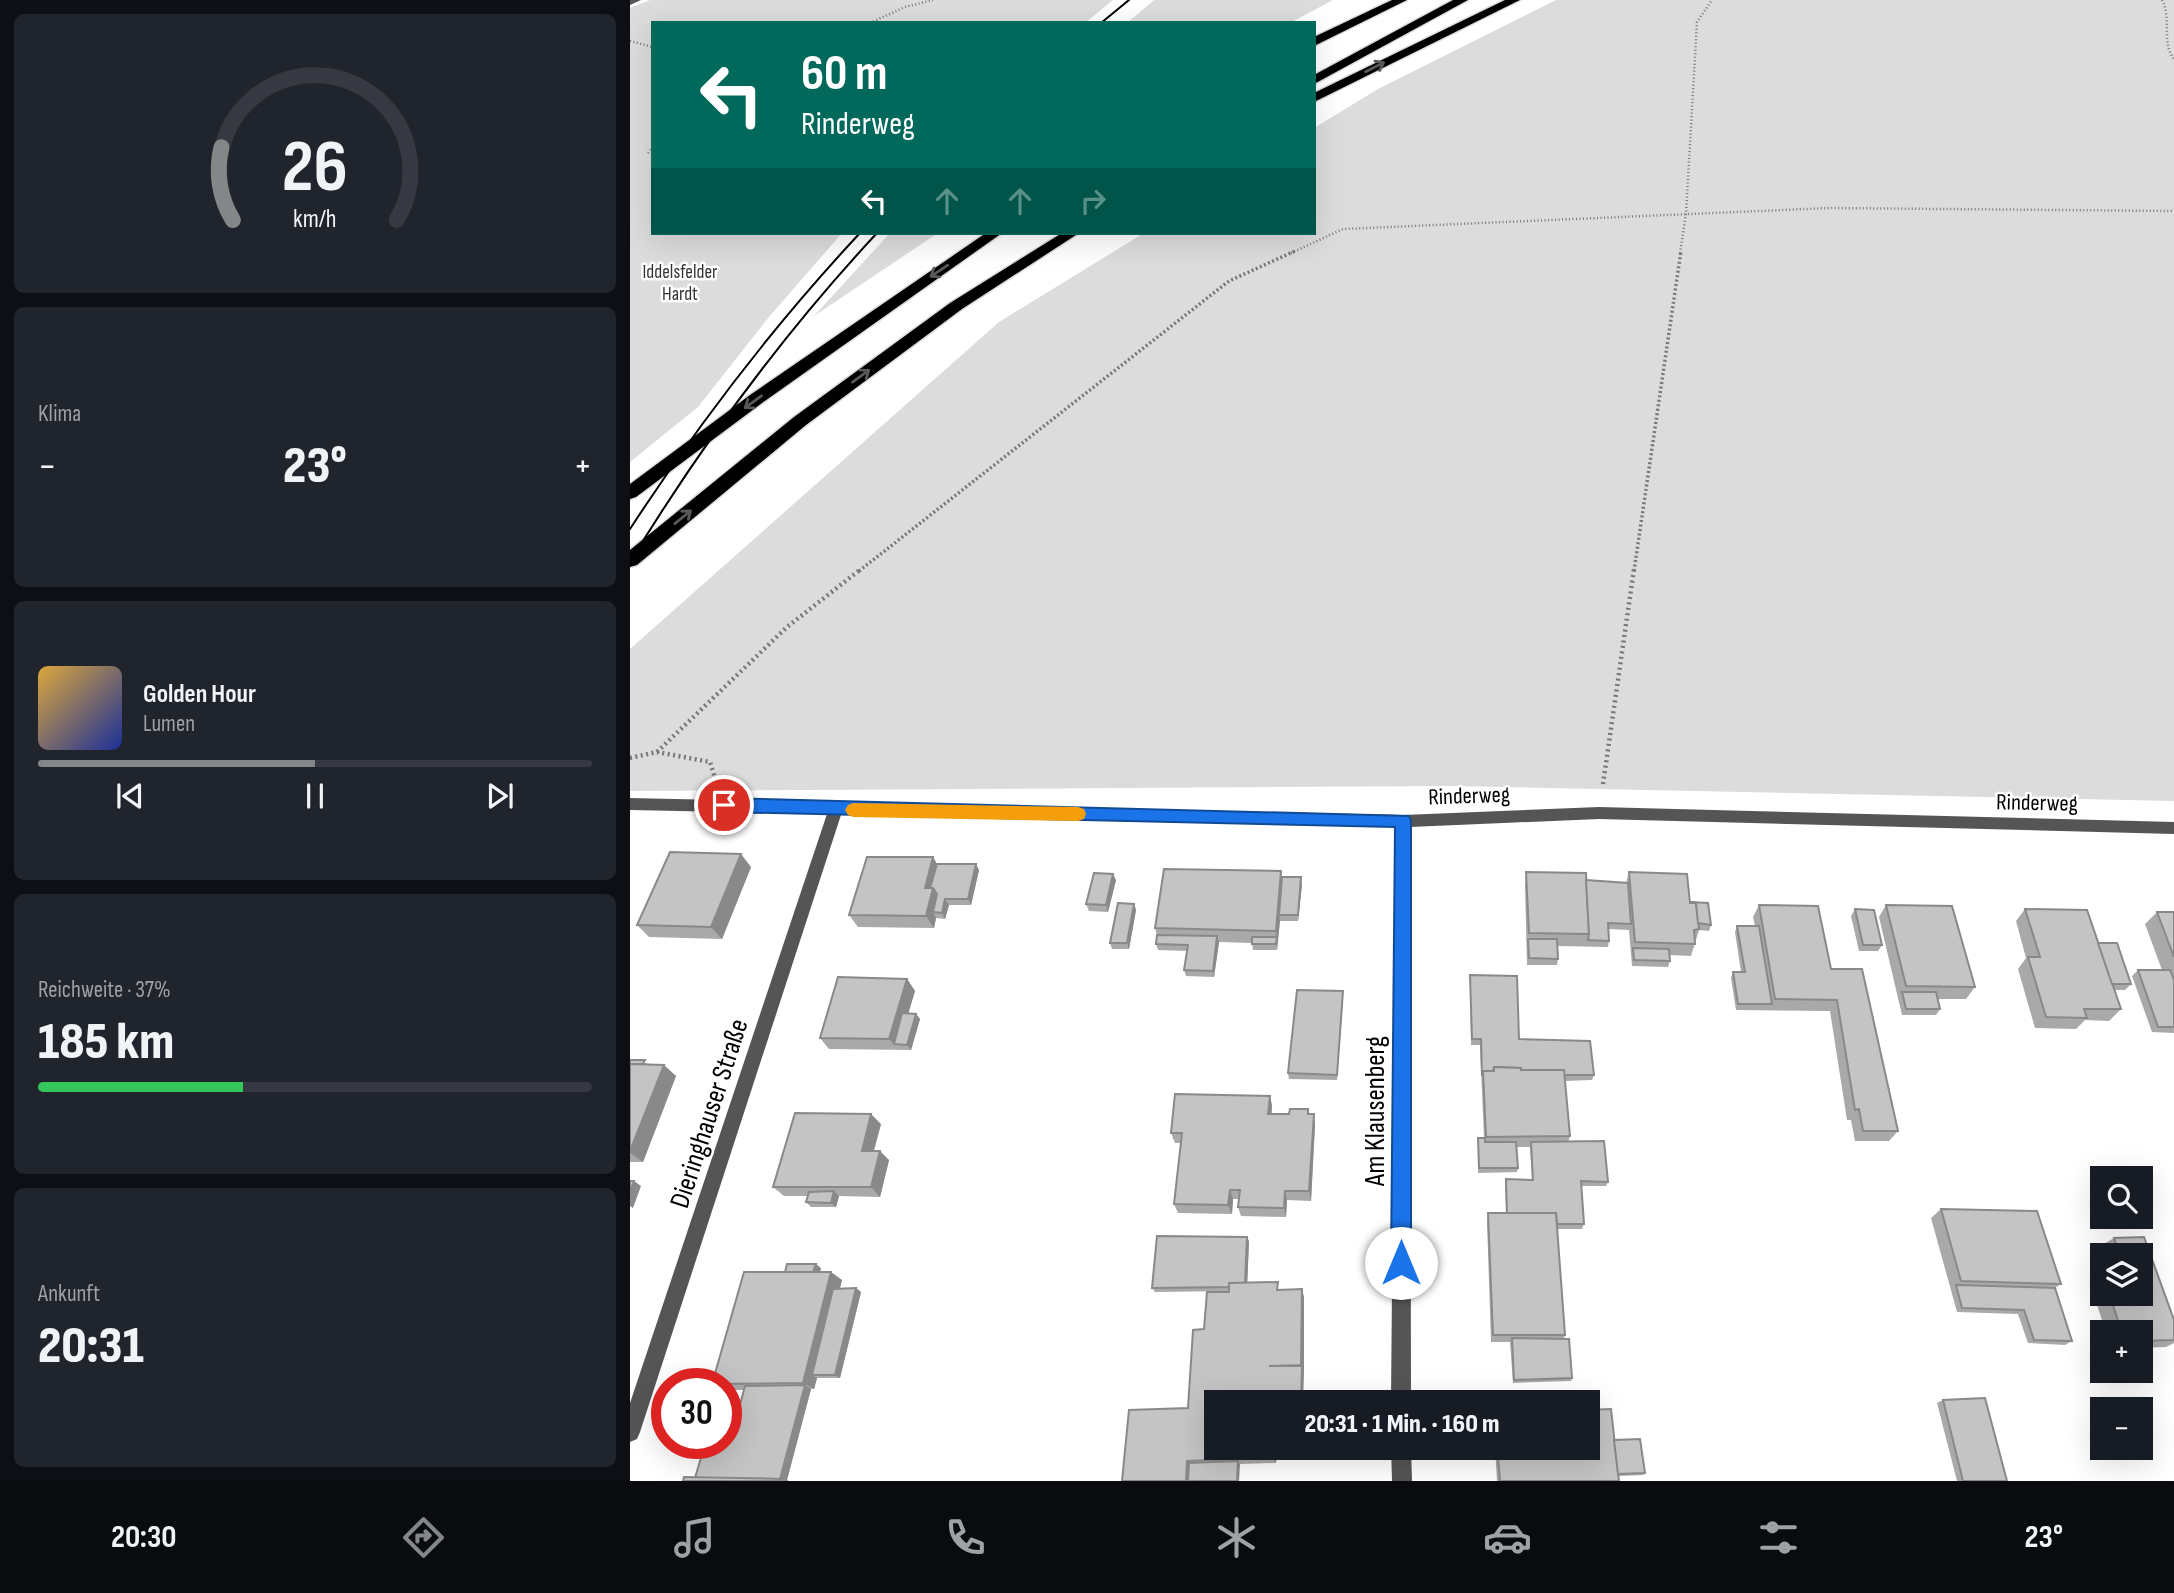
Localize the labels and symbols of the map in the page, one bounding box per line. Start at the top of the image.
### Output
one-way arrow [1364,59,1385,73]
park label: Iddelsfelder Hardt [643,261,718,306]
one-way arrow [930,264,949,278]
one-way arrow [851,368,870,383]
one-way arrow [744,395,763,409]
one-way arrow [673,509,691,524]
pin [694,775,754,835]
street label: Rinderweg [1428,781,1510,811]
street label: Rinderweg [1996,788,2078,818]
street label: Dieringhauser Straße [663,1015,756,1212]
street label: Am Klausenberg [1359,1036,1392,1187]
position arrow [1364,1226,1438,1300]
speed limit sign: 30 [651,1368,742,1459]

